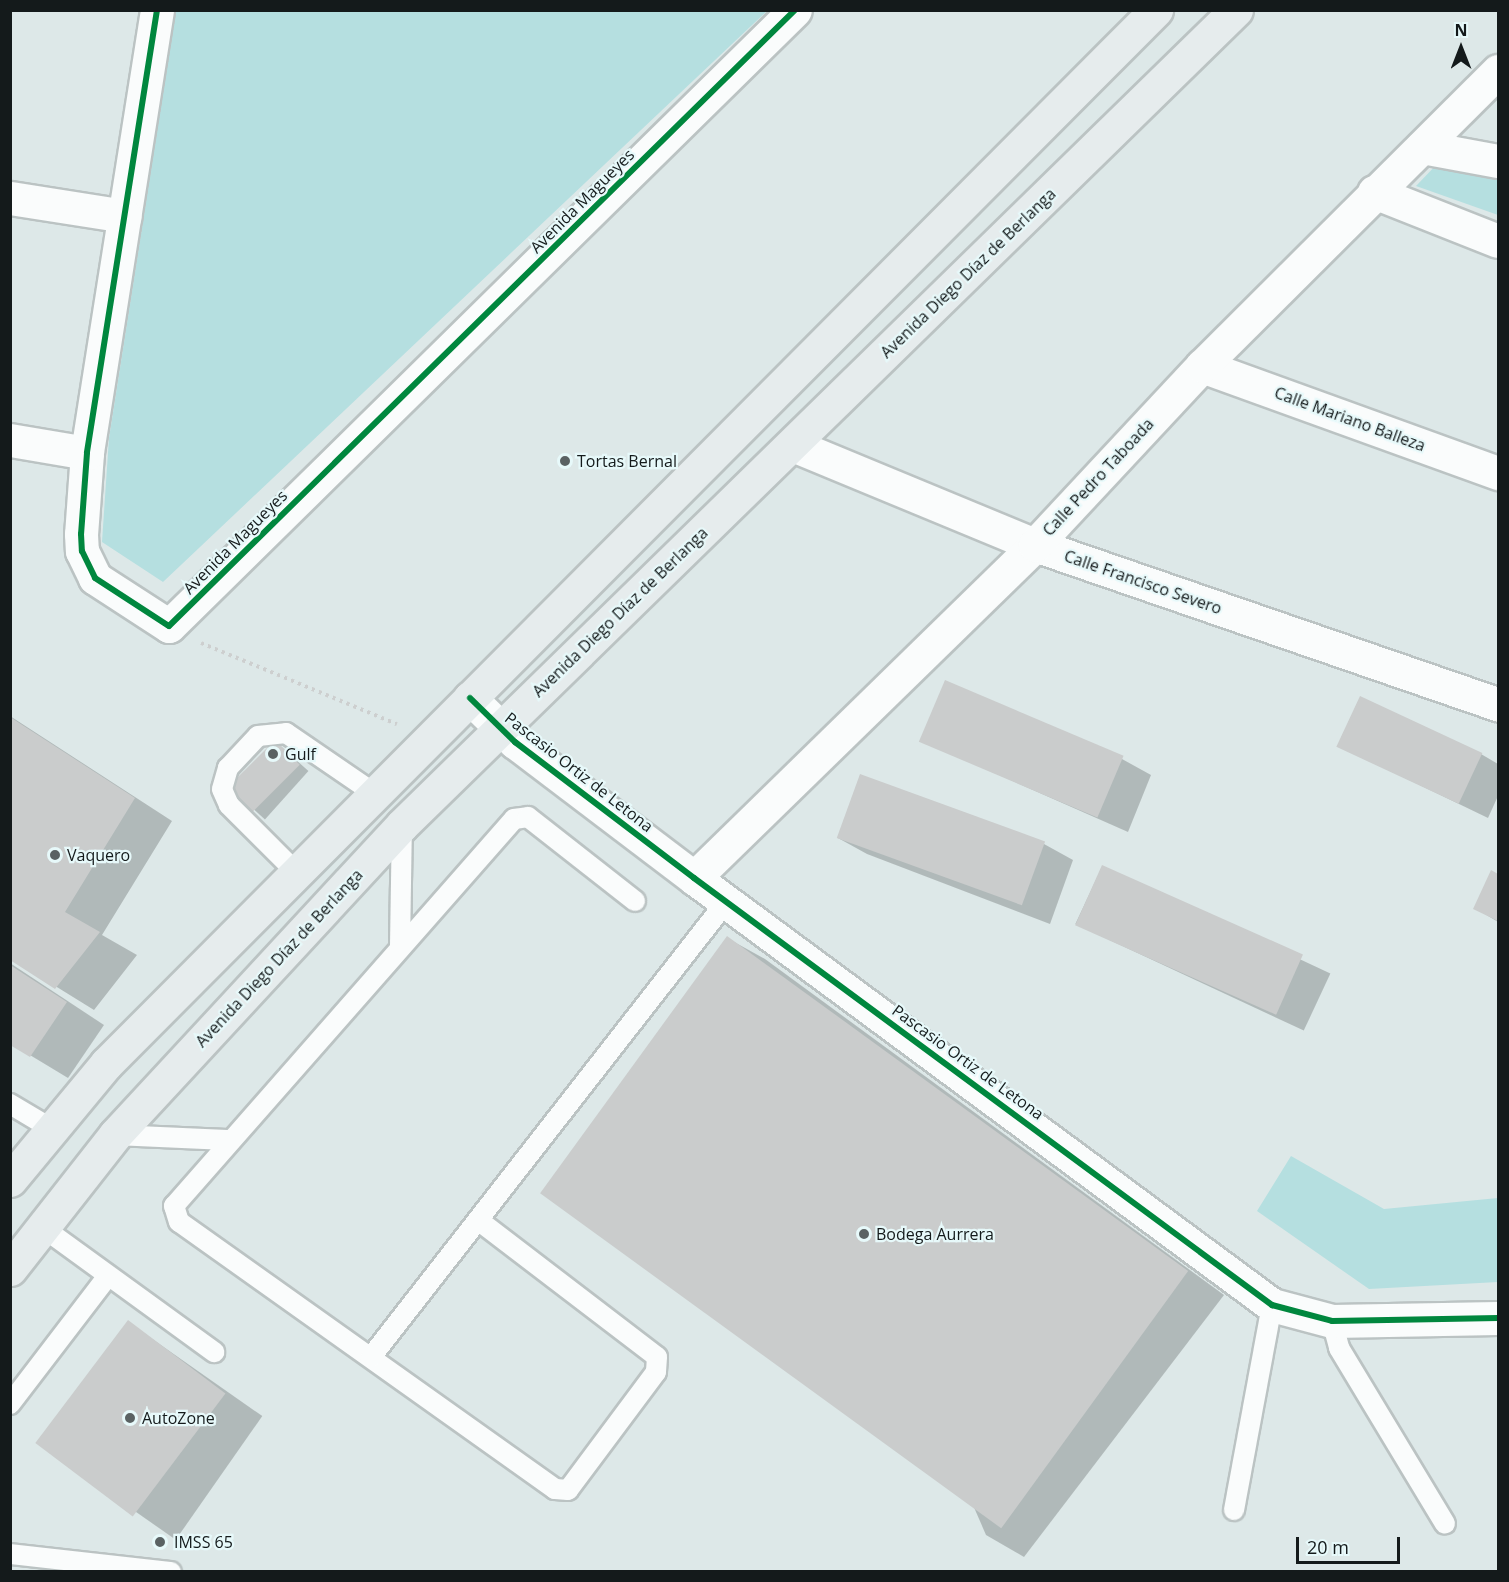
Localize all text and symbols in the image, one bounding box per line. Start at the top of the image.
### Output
north arrow [1431,18,1491,78]
text: N [1454,19,1468,41]
street label: Avenida Magueyes [526,145,638,257]
street label: Avenida Diego Díaz de Berlanga [876,184,1060,362]
street label: Calle Mariano Balleza [1272,383,1428,455]
street label: Calle Pedro Taboada [1039,414,1157,540]
place label: Tortas Bernal [577,451,677,471]
marker: Tortas Bernal [558,454,572,468]
street label: Avenida Magueyes [179,486,291,598]
street label: Avenida Diego Díaz de Berlanga [528,523,712,701]
street label: Calle Francisco Severo [1062,546,1224,618]
street label: Pascasio Ortiz de Letona [501,708,657,836]
place label: Gulf [285,744,316,764]
marker: Gulf [266,747,280,761]
place label: Vaquero [67,845,130,865]
marker: Vaquero [48,848,62,862]
street label: Avenida Diego Díaz de Berlanga [191,865,367,1051]
street label: Pascasio Ortiz de Letona [888,1001,1048,1123]
place label: Bodega Aurrera [876,1224,994,1244]
marker: Bodega Aurrera [857,1227,871,1241]
place label: AutoZone [142,1408,215,1428]
marker: AutoZone [123,1411,137,1425]
scale bar [1299,1525,1402,1563]
place label: IMSS 65 [174,1532,233,1552]
marker: IMSS 65 [151,1533,169,1551]
text: 20 m [1307,1535,1349,1559]

